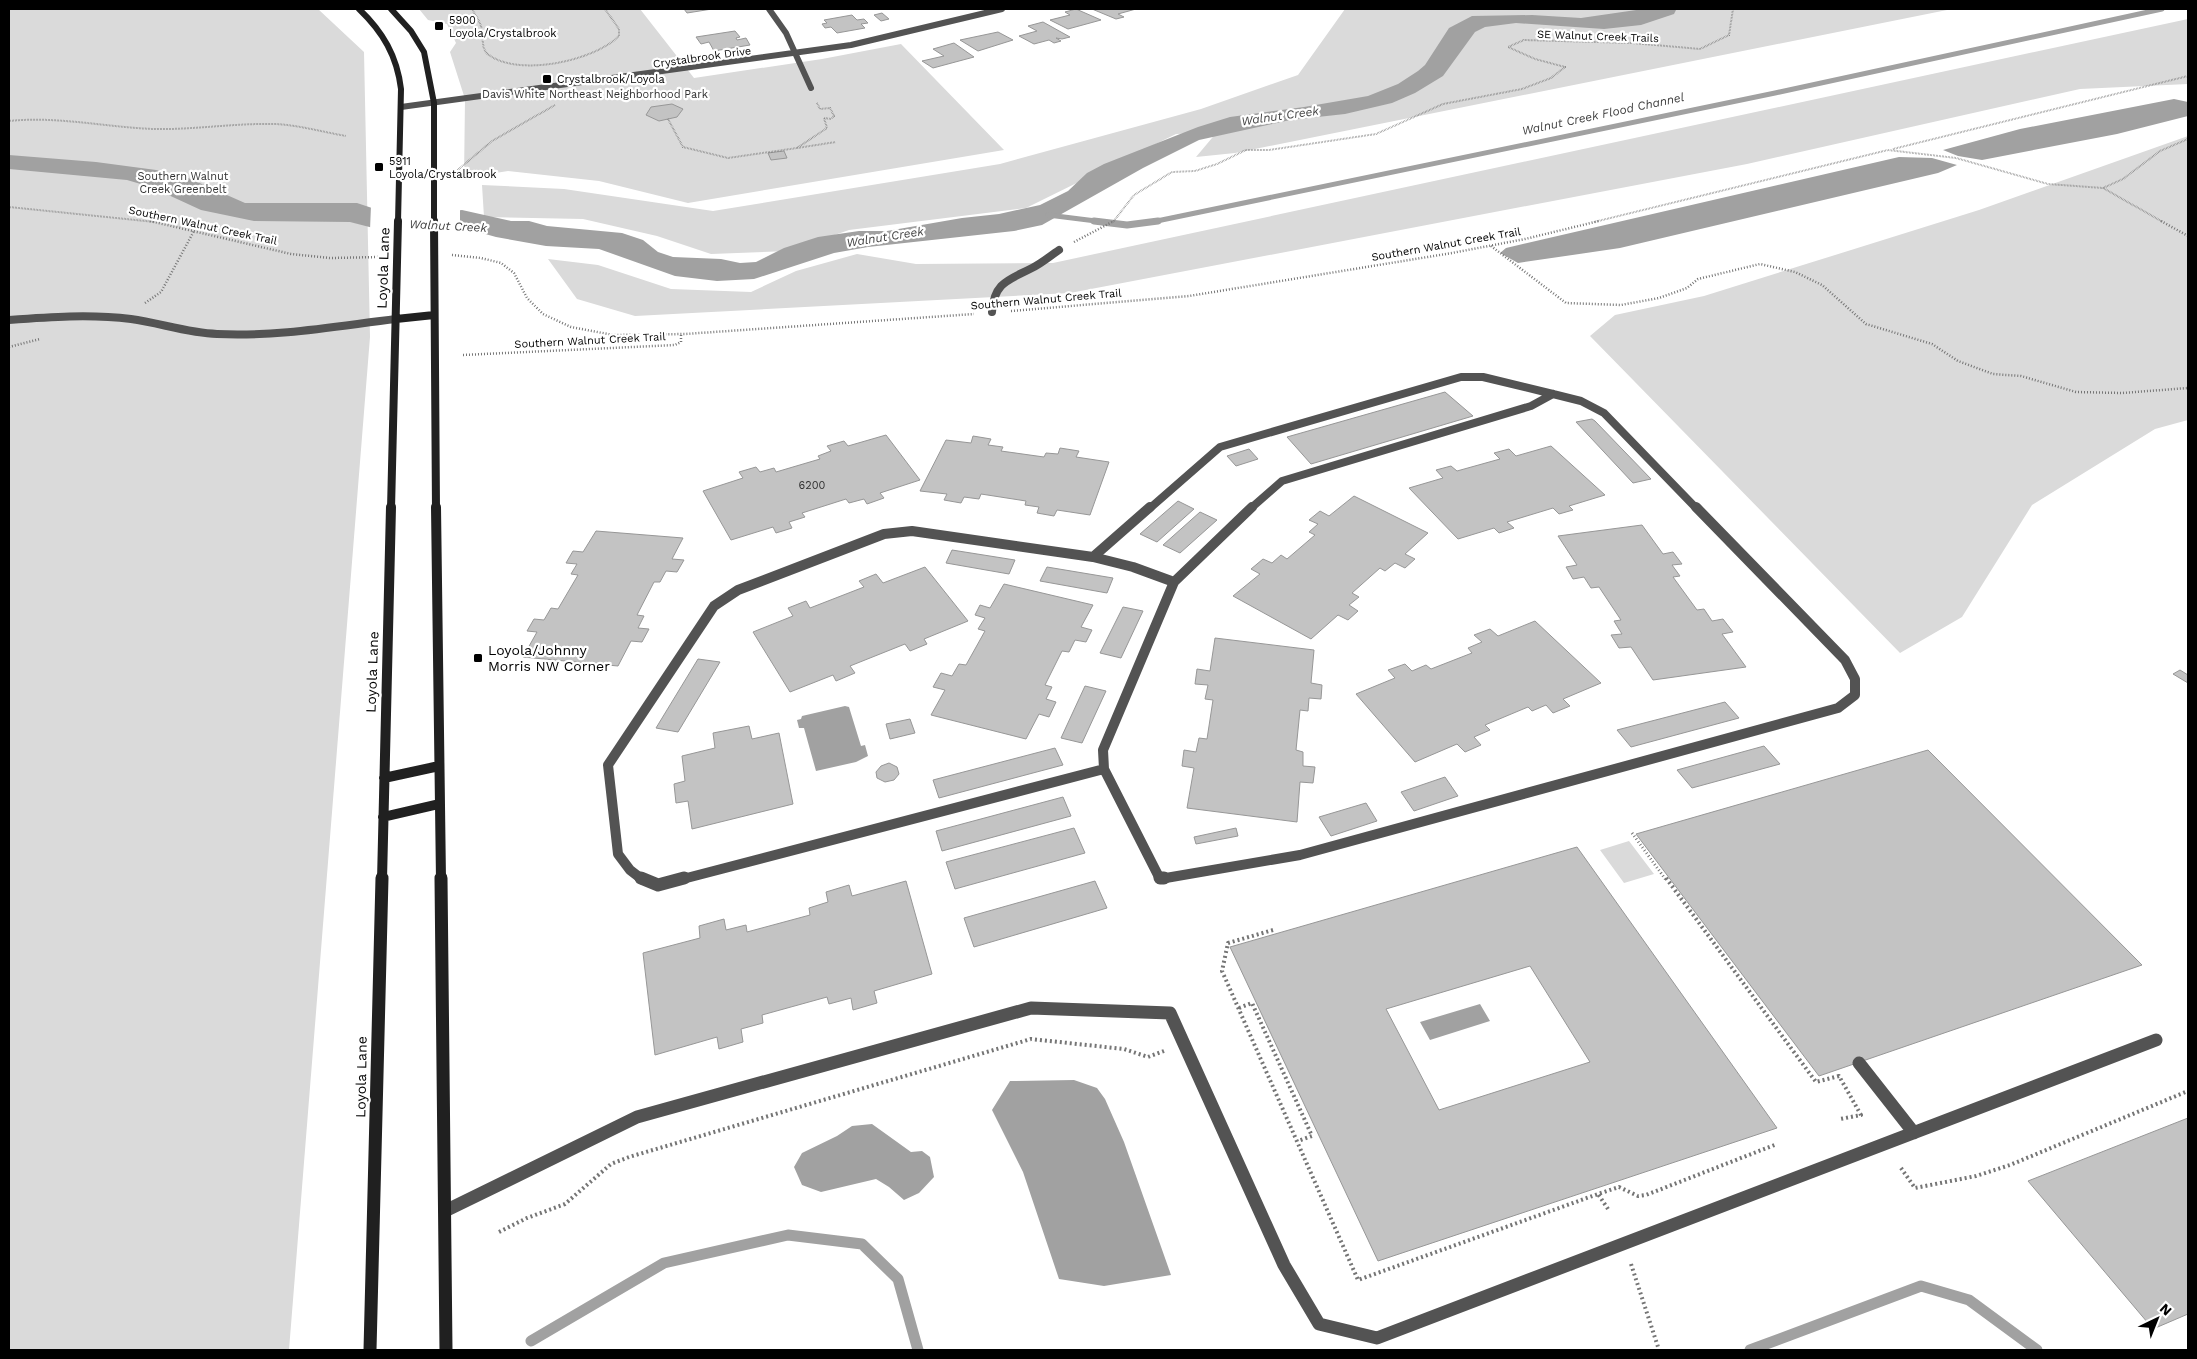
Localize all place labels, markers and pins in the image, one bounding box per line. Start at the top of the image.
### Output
place label: 5900 Loyola/Crystalbrook [449,14,557,40]
marker: 5900 Loyola/Crystalbrook [433,20,445,32]
marker: Crystalbrook/Loyola [541,73,553,85]
place label: Crystalbrook/Loyola [557,73,665,86]
place label: 5911 Loyola/Crystalbrook [389,155,497,181]
marker: 5911 Loyola/Crystalbrook [373,161,385,173]
place label: Loyola/Johnny Morris NW Corner [488,642,610,674]
marker: Loyola/Johnny Morris NW Corner [472,652,484,664]

